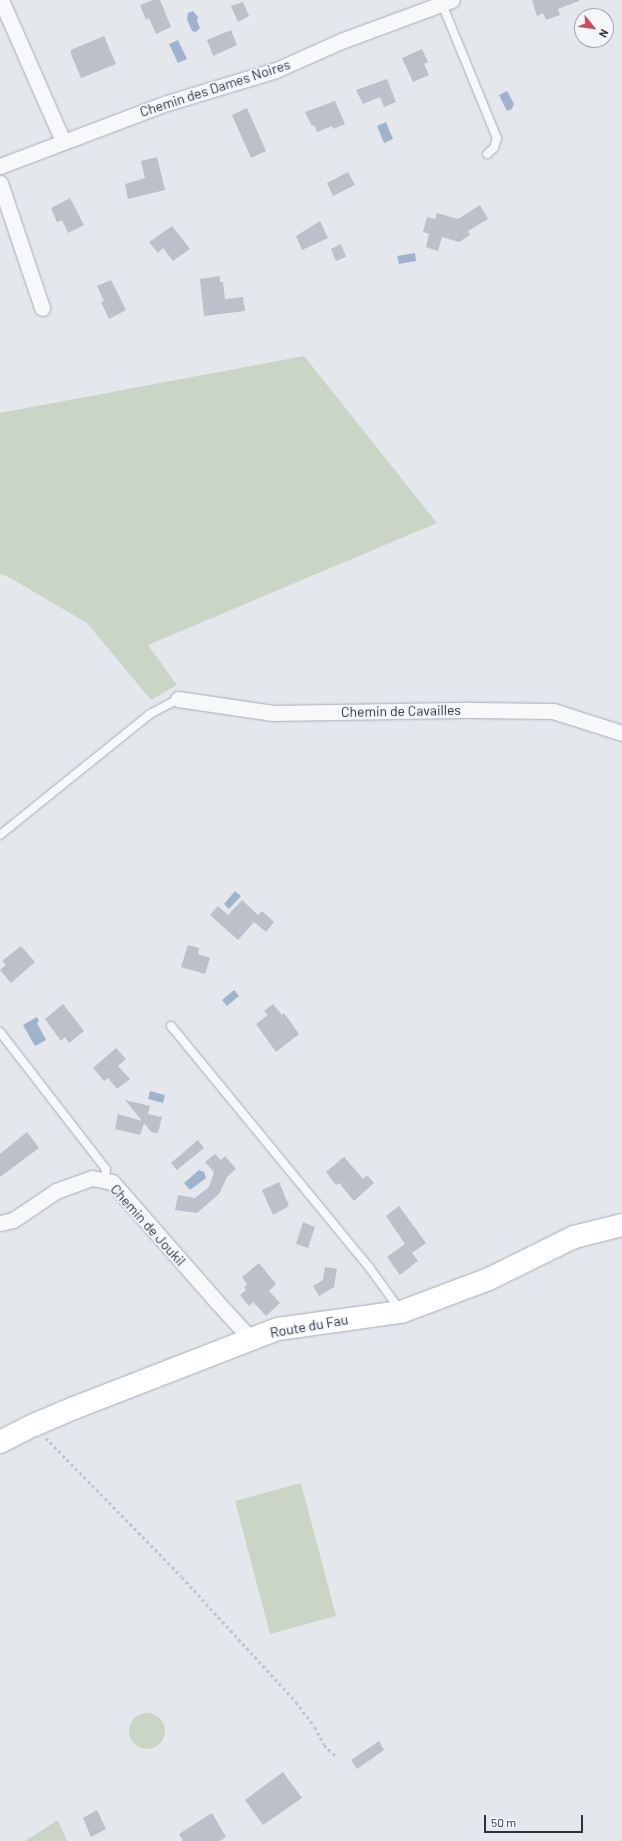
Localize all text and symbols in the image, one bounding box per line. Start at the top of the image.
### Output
north arrow [574,8,614,48]
text: N [597,27,612,40]
street label: Chemin des Dames Noires [138,56,292,120]
street label: Chemin de Cavailles [341,702,461,720]
street label: Chemin de Joukil [107,1181,189,1269]
street label: Route du Fau [269,1311,349,1341]
scale bar [486,1807,585,1833]
text: 50 m [491,1815,516,1829]

